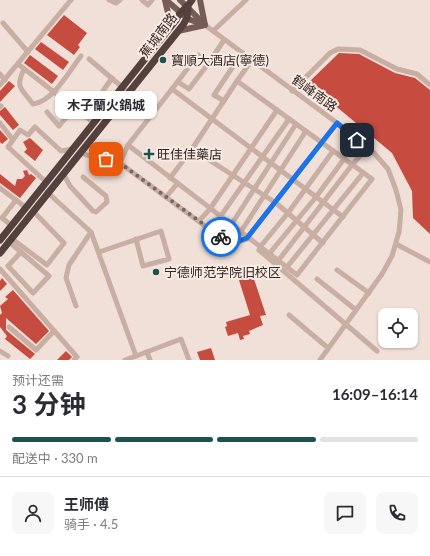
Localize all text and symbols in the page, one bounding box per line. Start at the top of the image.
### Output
street label: 蕉城南路 [136,9,180,61]
place label: 寶順大酒店(寧德) [171,52,269,68]
marker: 寶順大酒店(寧德) [158,55,168,65]
street label: 鹤峰南路 [289,71,341,115]
callout: 木子蘭火鍋城 [55,91,157,119]
text: 木子蘭火鍋城 [67,97,145,113]
pin [340,123,374,157]
icon: home [346,129,368,151]
pin [89,142,123,176]
place label: 旺佳佳藥店 [157,146,222,162]
icon: bag [95,148,117,170]
marker: 旺佳佳藥店 [144,149,154,159]
courier [201,217,241,257]
icon: bike [210,226,232,248]
place label: 宁德师范学院旧校区 [164,264,281,280]
marker: 宁德师范学院旧校区 [151,267,161,277]
map controls [378,308,418,348]
button: locate [378,308,418,348]
text: 预计还需 [12,372,64,388]
text: 16:09–16:14 [332,385,418,403]
text: 3 分钟 [12,388,85,420]
text: 配送中 · 330 m [12,450,98,466]
button: person [12,492,54,534]
button: chat [324,492,366,534]
button: phone [376,492,418,534]
text: 王师傅 [64,495,109,513]
text: 骑手 · 4.5 [64,516,118,532]

